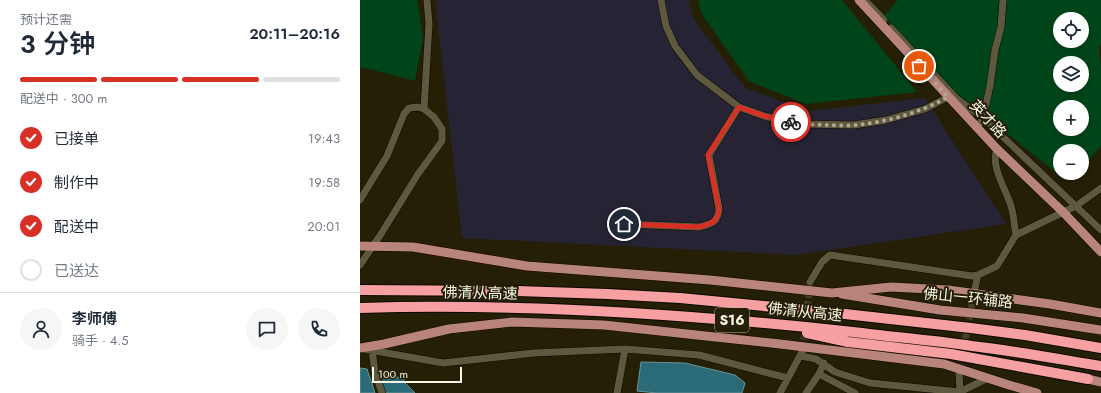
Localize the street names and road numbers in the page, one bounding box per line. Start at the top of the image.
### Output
street label: 英才路 [965,95,1011,143]
street label: 佛清从高速 [442,281,518,305]
street label: 佛山一环辅路 [922,282,1014,314]
street label: 佛清从高速 [767,297,843,327]
road number: S16 [715,308,749,332]

